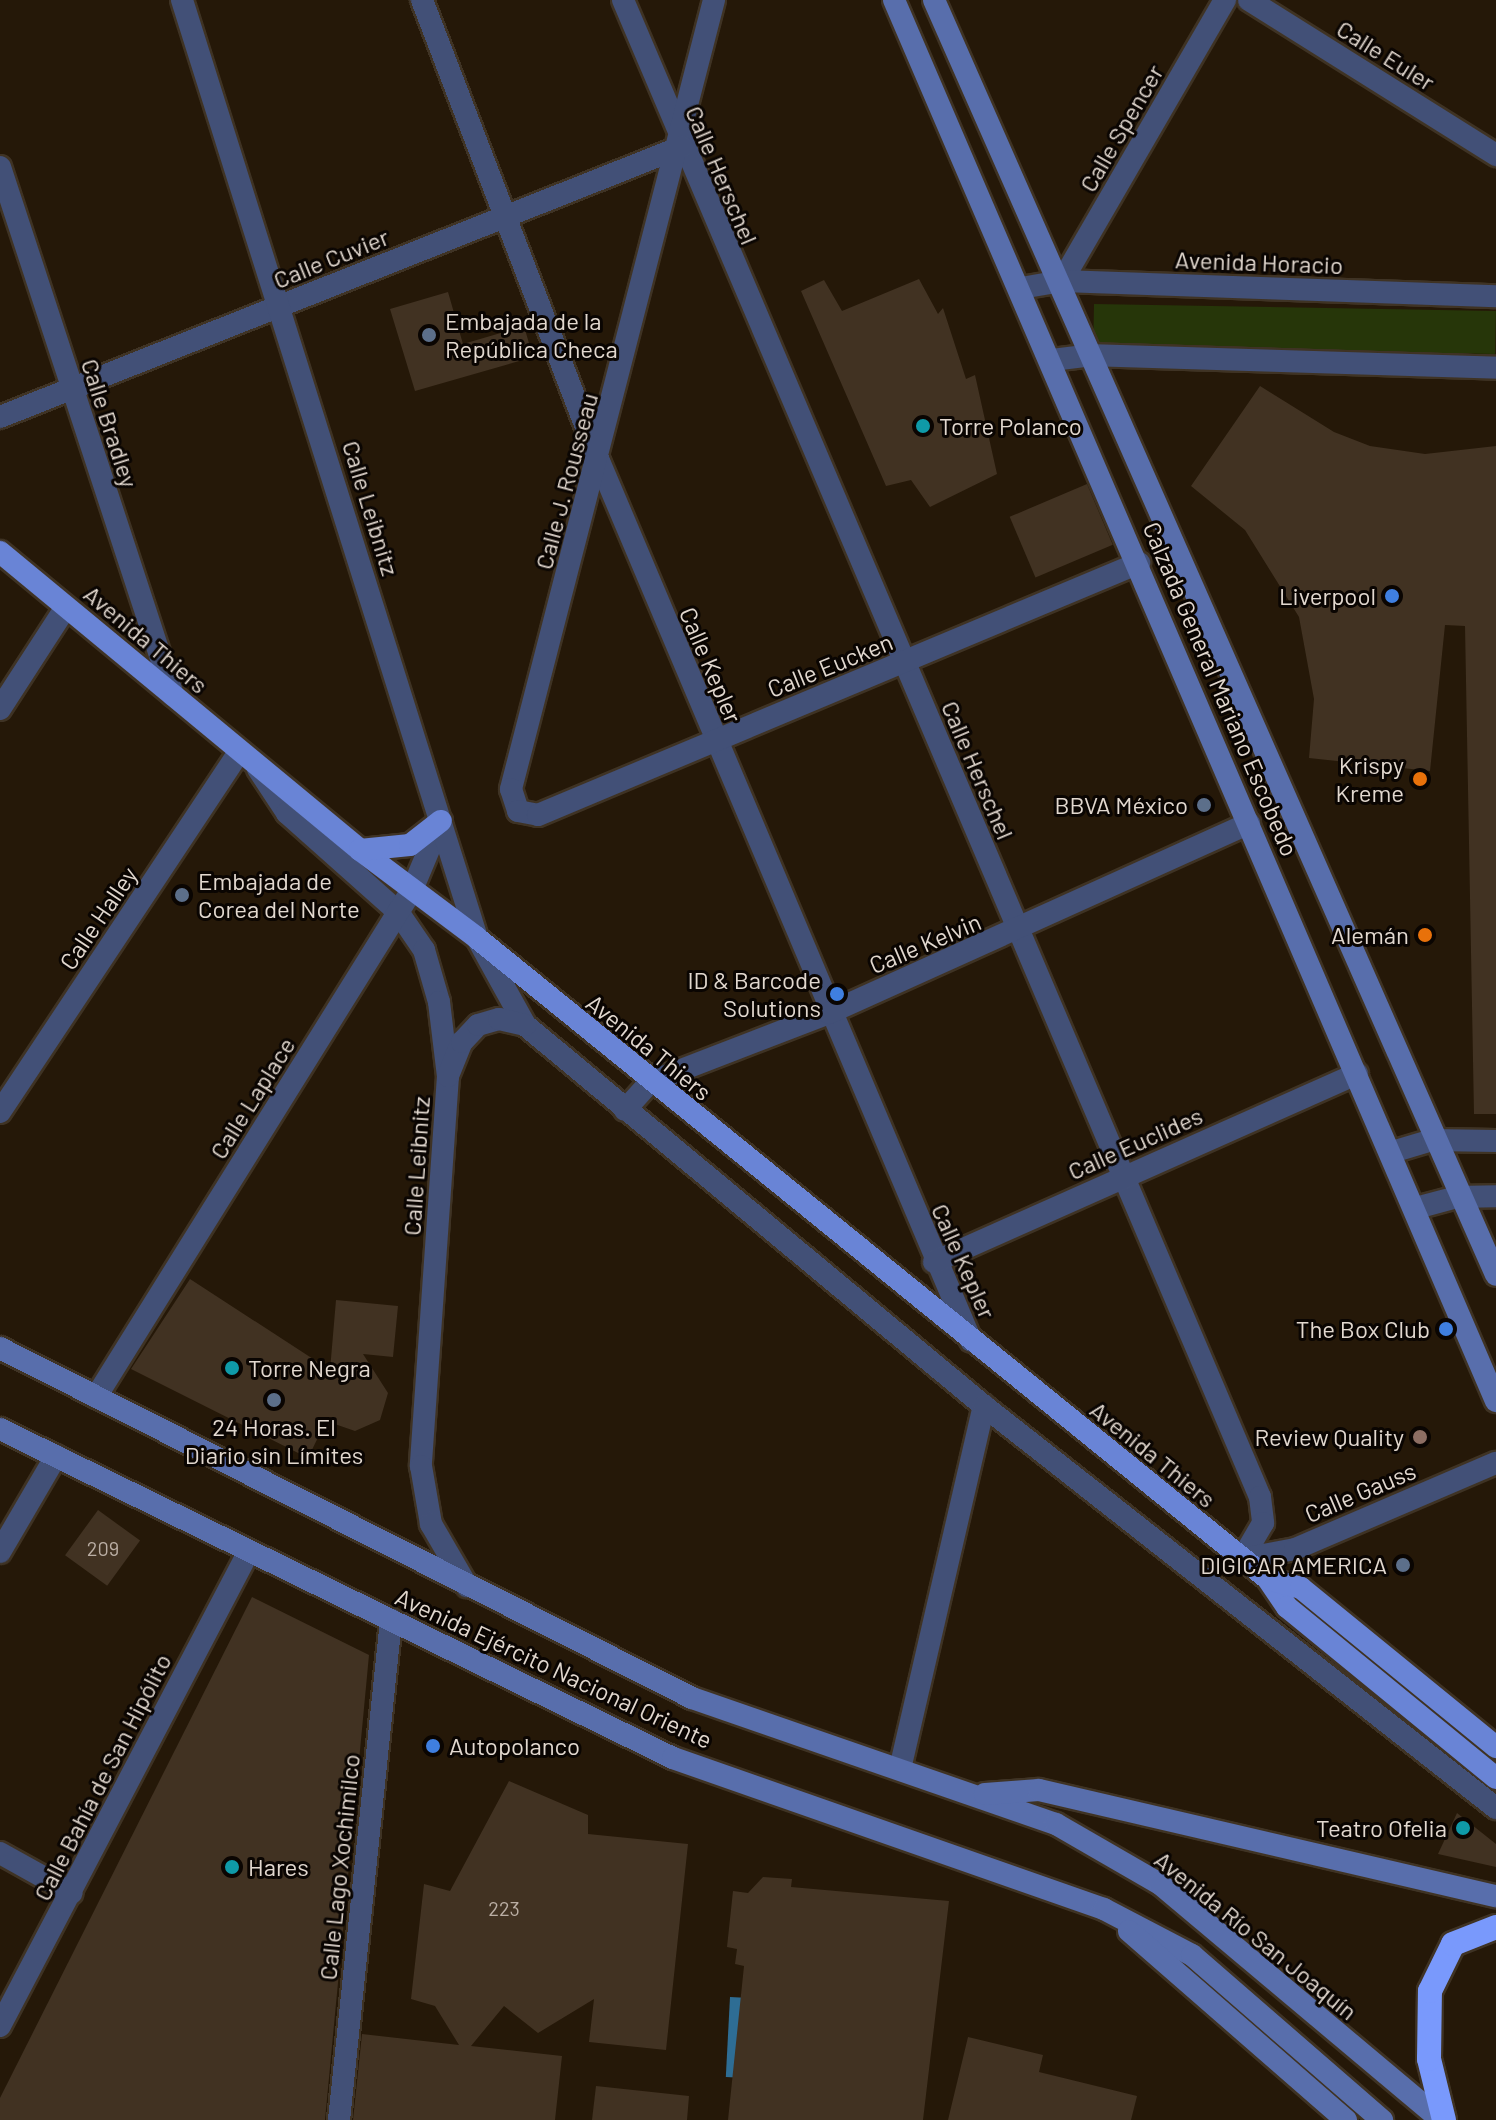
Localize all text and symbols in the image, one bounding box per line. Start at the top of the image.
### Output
street label: Calle Euler [1332,14,1440,96]
street label: Calle Spencer [1073,59,1169,197]
street label: Calle Herschel [680,101,764,249]
street label: Calle Cuvier [269,222,393,294]
street label: Avenida Horacio [1174,245,1344,279]
place label: Embajada de la República Checa [445,307,618,363]
marker: Embajada de la República Checa [420,326,438,344]
street label: Calle Bradley [76,355,144,491]
street label: Calle J. Rousseau [529,390,603,572]
place label: Torre Polanco [939,412,1082,440]
marker: Torre Polanco [914,417,932,435]
street label: Calle Leibnitz [337,437,405,579]
street label: Calzada General Mariano Escobedo [1137,518,1305,860]
street label: Avenida Thiers [78,579,214,699]
place label: Liverpool [1279,582,1376,610]
marker: Liverpool [1383,587,1401,605]
street label: Calle Kepler [674,603,748,727]
street label: Calle Eucken [763,627,897,703]
street label: Calle Herschel [936,696,1020,844]
place label: Krispy Kreme [1335,751,1404,807]
marker: Krispy Kreme [1411,770,1429,788]
place label: BBVA México [1054,791,1188,819]
marker: BBVA México [1195,796,1213,814]
street label: Calle Halley [53,861,143,975]
place label: Embajada de Corea del Norte [198,867,360,923]
marker: Embajada de Corea del Norte [173,886,191,904]
street label: Calle Kelvin [865,907,985,979]
place label: Alemán [1331,921,1409,949]
marker: Alemán [1416,926,1434,944]
place label: ID & Barcode Solutions [687,966,821,1022]
marker: ID & Barcode Solutions [828,985,846,1003]
street label: Avenida Thiers [581,988,717,1106]
street label: Calle Laplace [203,1032,301,1164]
street label: Calle Leibnitz [397,1095,435,1237]
street label: Calle Euclides [1063,1101,1207,1185]
street label: Calle Kepler [926,1199,1002,1323]
place label: The Box Club [1296,1315,1430,1343]
marker: The Box Club [1437,1320,1455,1338]
place label: Torre Negra [248,1354,371,1382]
marker: Torre Negra [223,1359,241,1377]
marker: 24 Horas. El Diario sin Límites [265,1391,283,1409]
street label: Avenida Thiers [1085,1395,1221,1513]
place label: 24 Horas. El Diario sin Límites [185,1413,363,1469]
place label: Review Quality [1254,1423,1404,1451]
marker: Review Quality [1411,1428,1429,1446]
street label: Calle Gauss [1300,1456,1420,1528]
house number: 209 [87,1536,119,1560]
place label: DIGICAR AMERICA [1200,1551,1387,1579]
marker: DIGICAR AMERICA [1394,1556,1412,1574]
street label: Avenida Ejército Nacional Oriente [391,1582,717,1754]
street label: Calle Bahía de San Hipólito [27,1649,177,1905]
place label: Autopolanco [449,1732,580,1760]
marker: Autopolanco [424,1737,442,1755]
street label: Calle Lago Xochimilco [313,1753,365,1981]
place label: Teatro Ofelia [1316,1814,1447,1842]
marker: Teatro Ofelia [1454,1819,1472,1837]
street label: Avenida Río San Joaquín [1149,1845,1363,2025]
place label: Hares [248,1853,309,1881]
marker: Hares [223,1858,241,1876]
house number: 223 [488,1896,520,1920]

